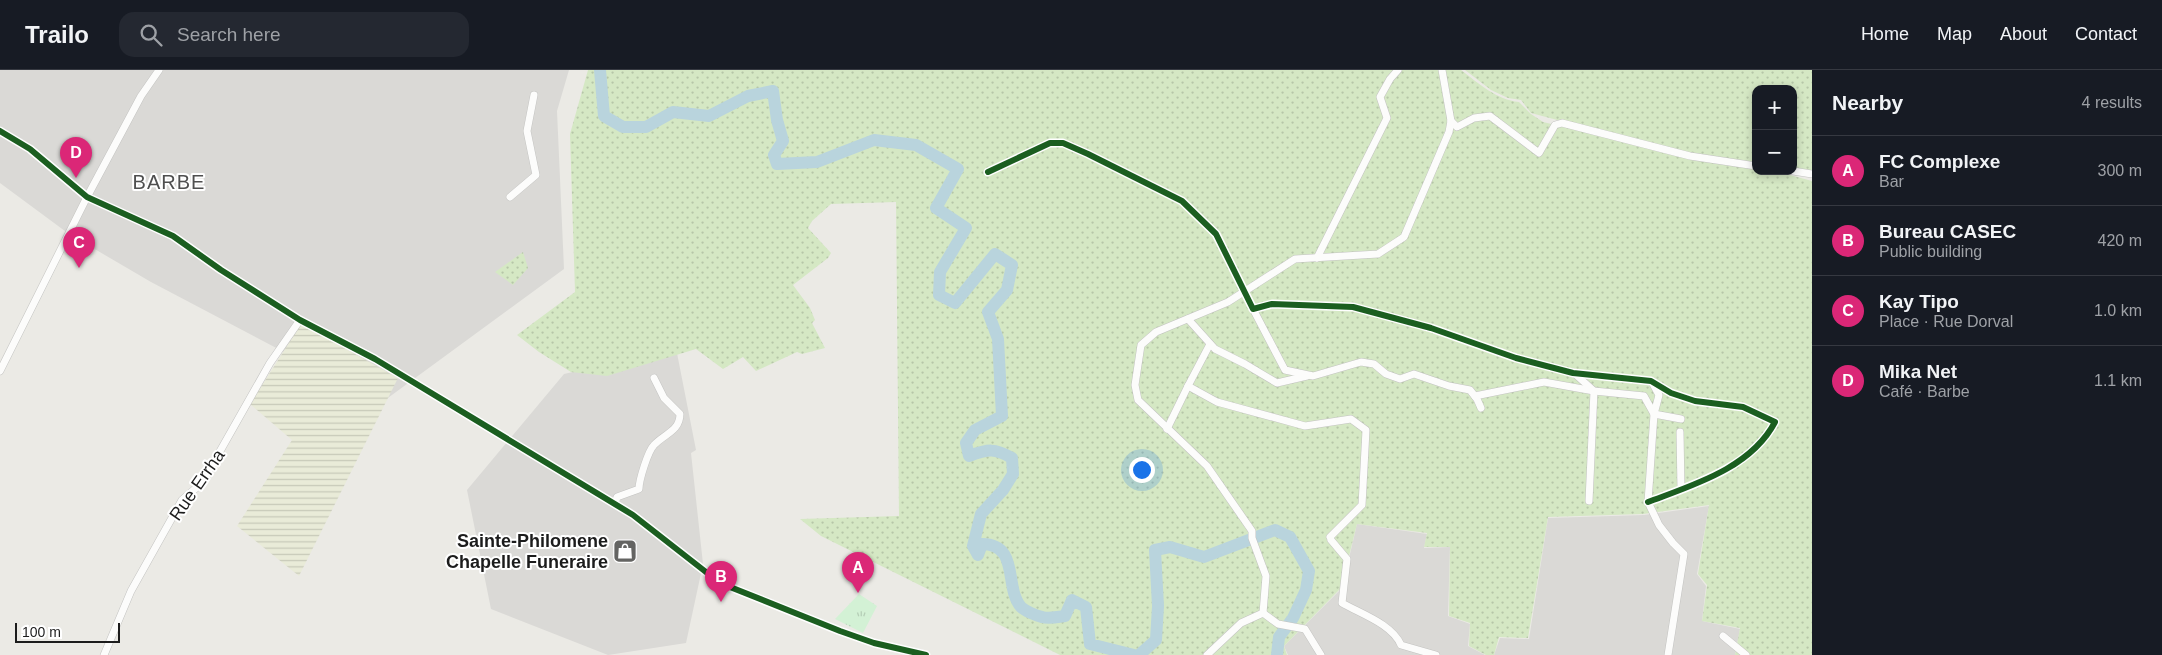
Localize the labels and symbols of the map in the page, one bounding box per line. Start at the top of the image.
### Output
pin: D [60,137,92,178]
district label: BARBE [133,171,205,193]
pin: C [63,227,95,268]
street label: Rue Errha [165,445,229,524]
your location [1129,457,1155,483]
place label: Sainte-Philomene Chapelle Funeraire [446,531,608,572]
shop icon: Sainte-Philomene Chapelle Funeraire [612,538,638,564]
pin: A [842,552,874,593]
pin: B [705,561,737,602]
scale bar [15,620,120,643]

